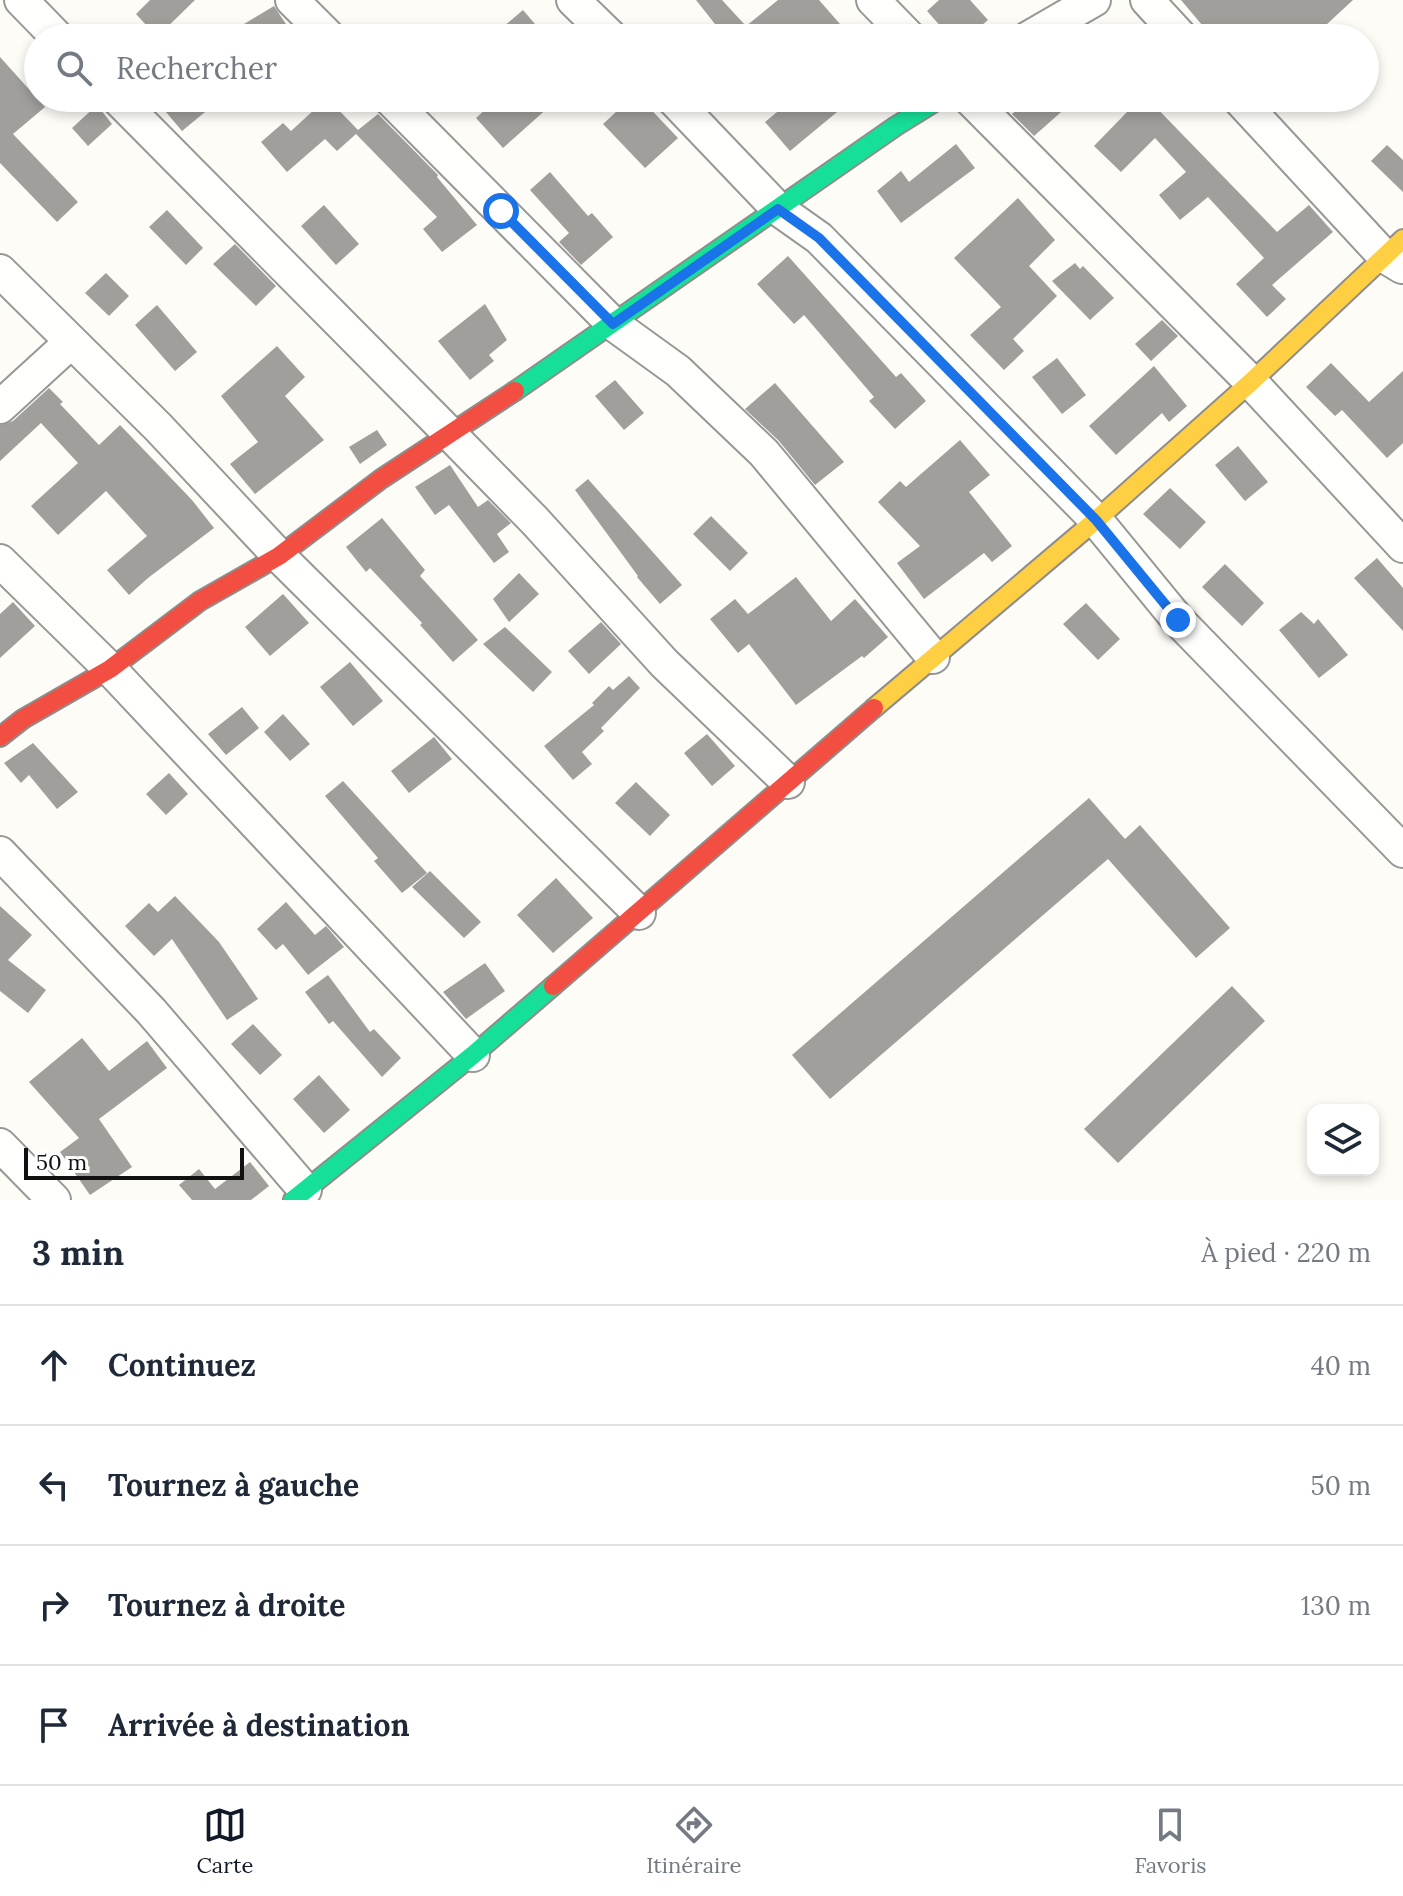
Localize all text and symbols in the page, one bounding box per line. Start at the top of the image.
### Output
search box [24,24,1379,112]
icon: search [52,46,96,90]
text: Rechercher [116,49,277,87]
route start [483,193,519,229]
route end [1160,602,1196,638]
map controls [1307,1104,1379,1176]
button: layers [1307,1104,1379,1176]
scale bar [24,1144,244,1180]
text: 50 m [36,1148,87,1176]
text: 3 min [32,1231,124,1274]
text: À pied · 220 m [1201,1236,1371,1269]
icon: ahead [32,1343,76,1387]
text: Continuez [108,1346,256,1384]
text: 40 m [1311,1349,1371,1382]
icon: left [32,1463,76,1507]
text: Tournez à gauche [108,1466,359,1504]
text: 50 m [1311,1469,1371,1502]
icon: right [32,1583,76,1627]
text: Tournez à droite [108,1586,345,1624]
text: 130 m [1301,1589,1371,1622]
icon: arrive [32,1703,76,1747]
text: Arrivée à destination [108,1706,410,1744]
tab: Carte [196,1803,253,1879]
tab: Itinéraire [646,1803,742,1879]
tab: Favoris [1134,1803,1207,1879]

